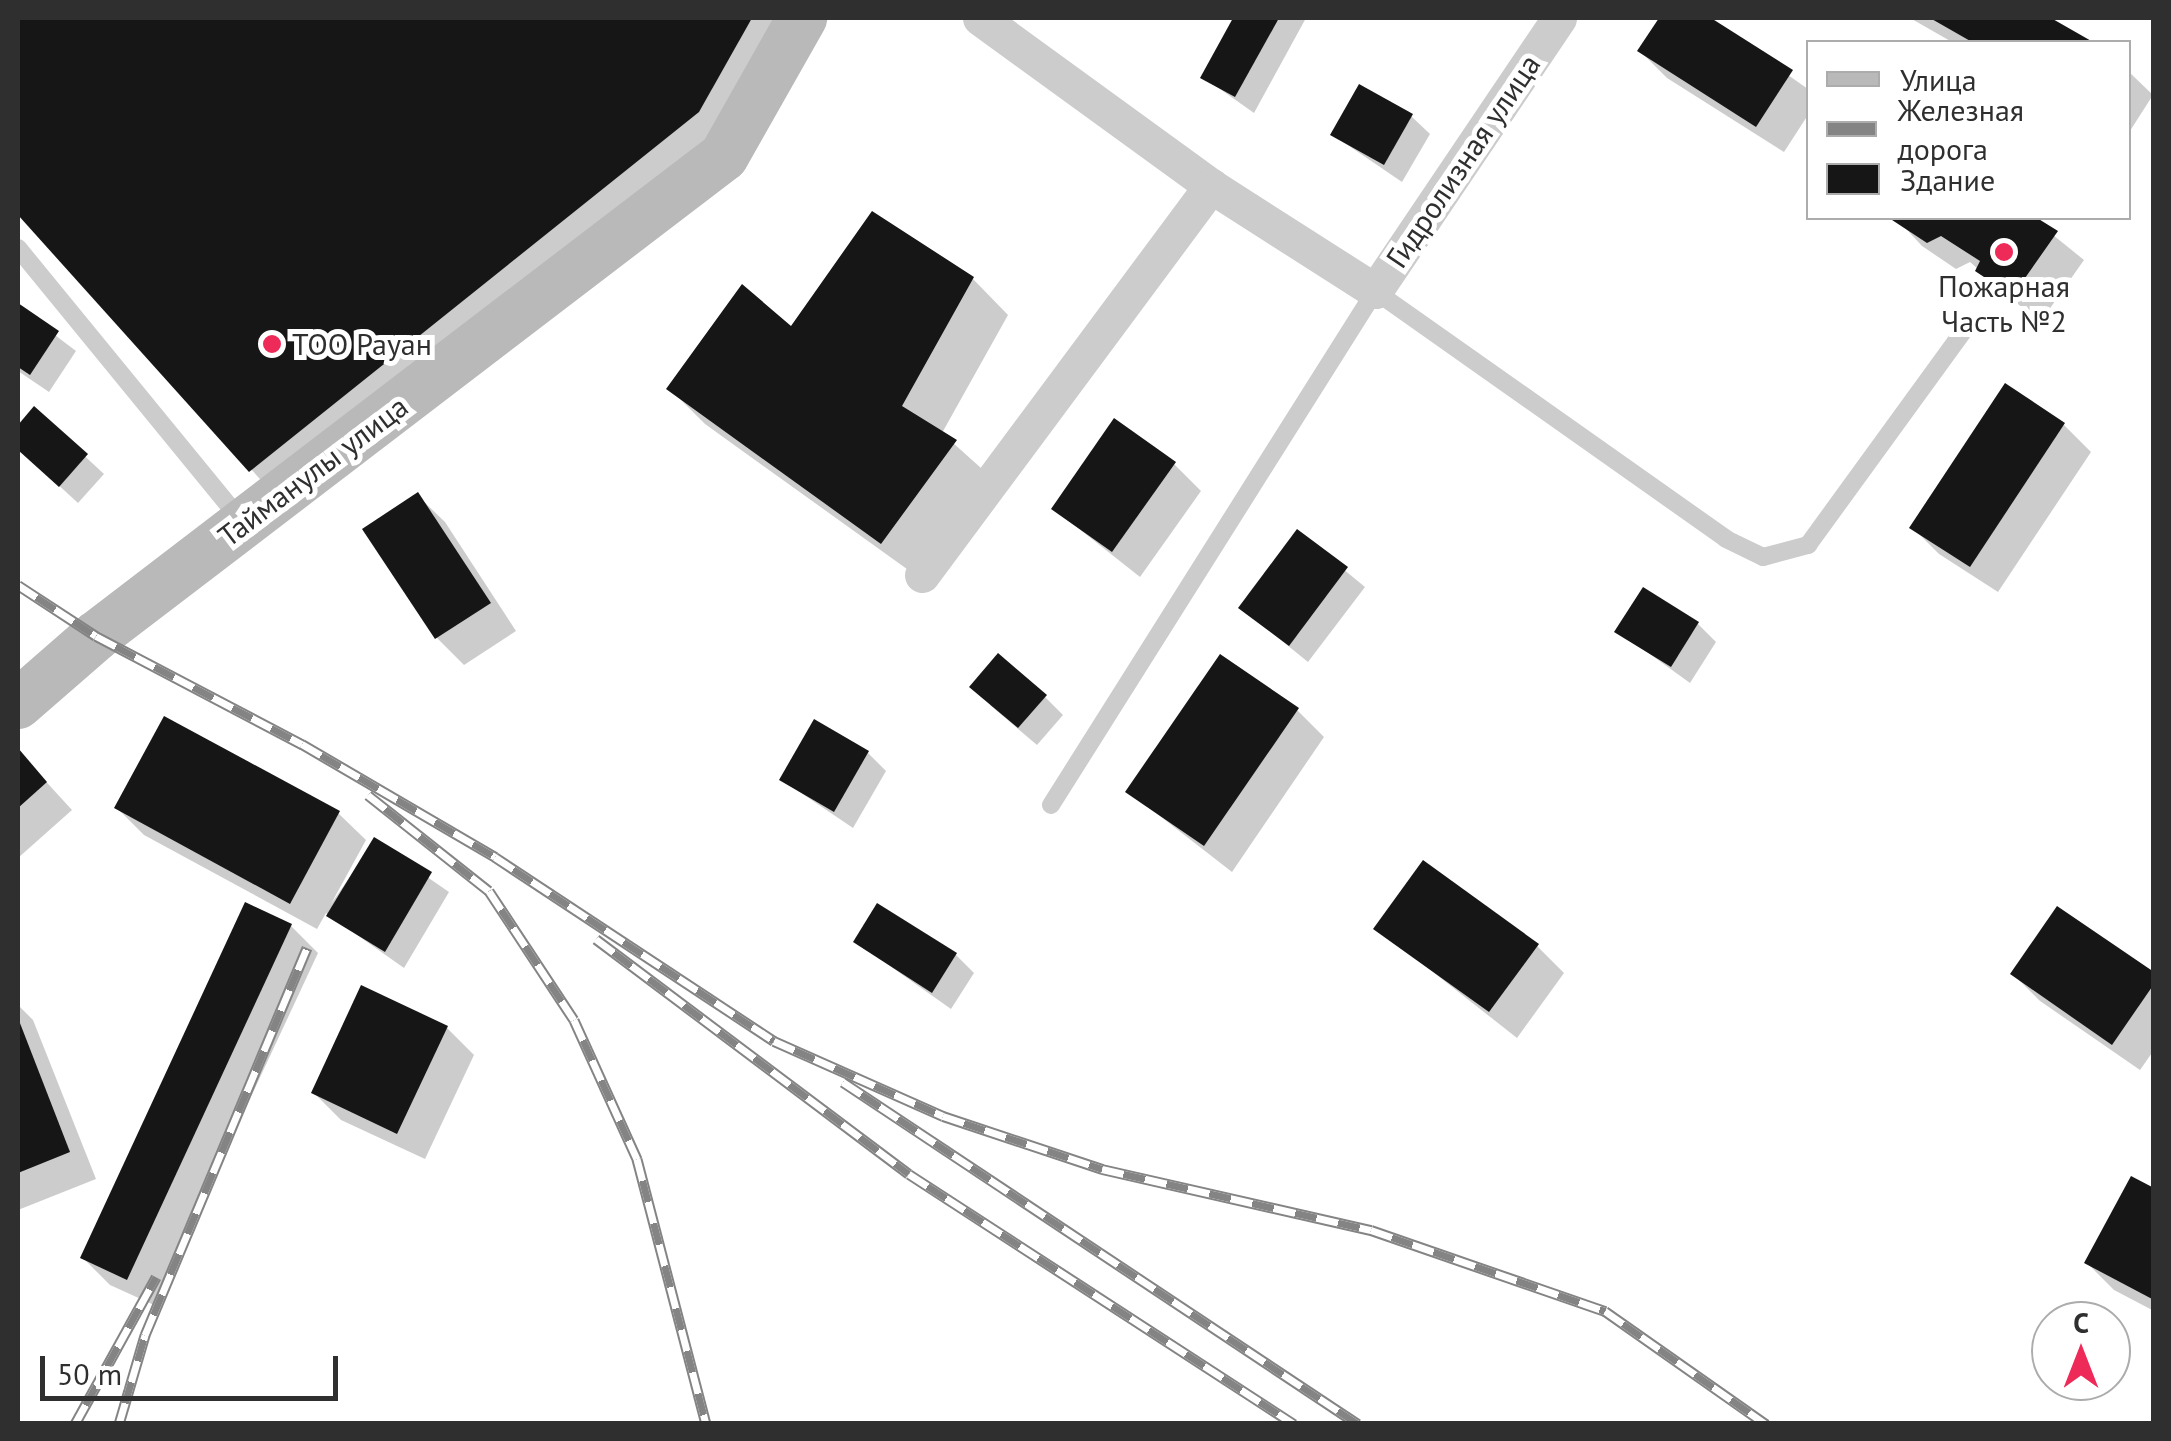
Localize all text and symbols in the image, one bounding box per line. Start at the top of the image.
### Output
legend [1806,40,2131,220]
street label: Гидролизная улица [1378,48,1548,274]
text: Улица [1900,60,1977,99]
text: Железная дорога [1897,90,2024,168]
text: Здание [1900,160,1995,199]
marker: Пожарная Часть №2 [1993,241,2015,263]
place label: Пожарная Часть №2 [1938,268,2070,338]
place label: ТОО Рауан [292,326,432,362]
marker: ТОО Рауан [261,333,283,355]
street label: Тайманулы улица [211,388,415,554]
north arrow [2031,1301,2131,1401]
text: С [2073,1304,2089,1341]
scale bar [45,1336,342,1398]
text: 50 m [57,1354,122,1393]

